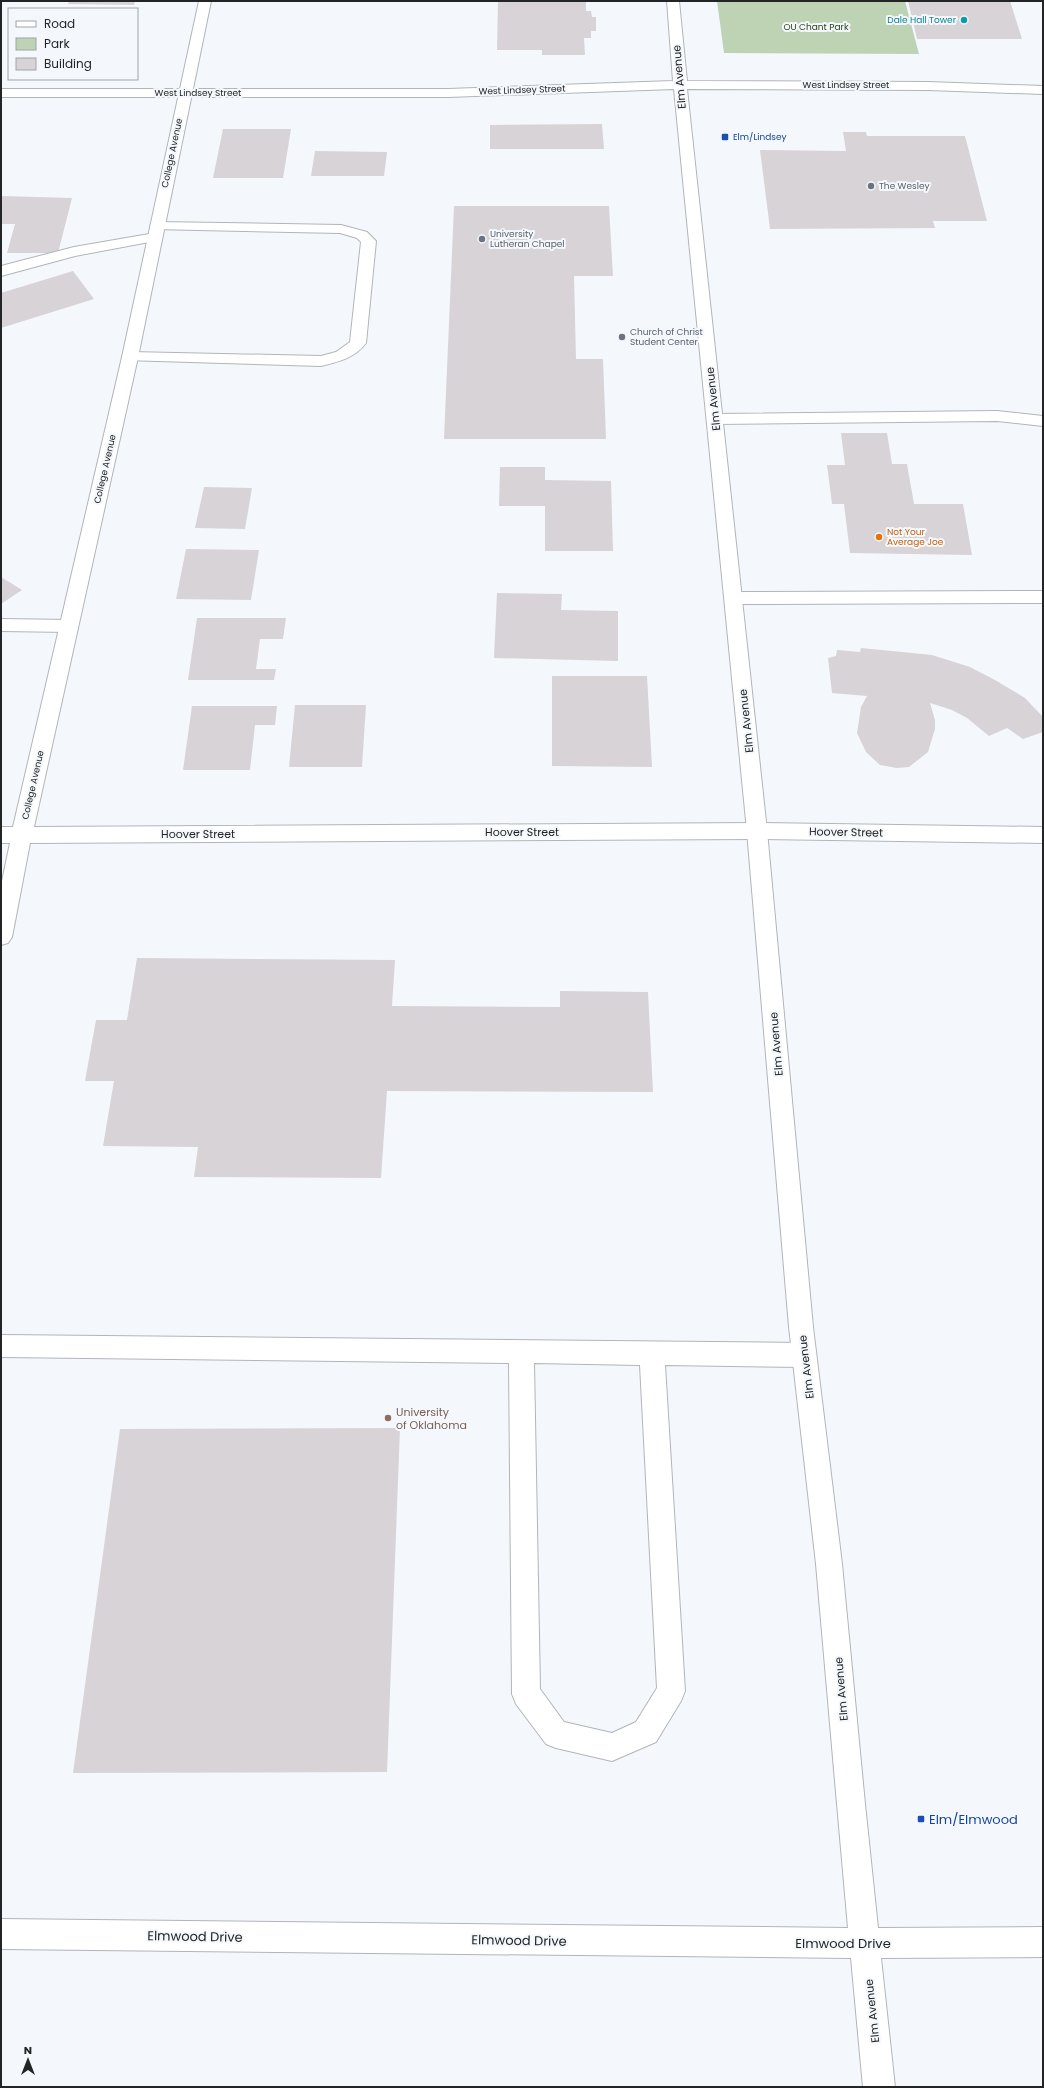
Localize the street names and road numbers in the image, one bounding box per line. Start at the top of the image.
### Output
street label: Elm Avenue [668,44,690,110]
street label: West Lindsey Street [803,79,889,91]
street label: West Lindsey Street [478,82,566,98]
street label: West Lindsey Street [155,87,241,99]
street label: College Avenue [159,117,185,189]
street label: Elm Avenue [702,366,724,432]
street label: College Avenue [91,433,119,505]
street label: Elm Avenue [735,688,757,754]
street label: College Avenue [19,749,47,821]
street label: Hoover Street [809,823,883,841]
street label: Hoover Street [485,824,559,840]
street label: Hoover Street [161,826,235,842]
street label: Elm Avenue [765,1011,787,1077]
street label: Elm Avenue [794,1334,818,1400]
street label: Elm Avenue [830,1656,852,1722]
street label: Elmwood Drive [147,1926,243,1947]
street label: Elmwood Drive [471,1930,567,1951]
street label: Elmwood Drive [795,1934,891,1953]
street label: Elm Avenue [861,1978,883,2044]

